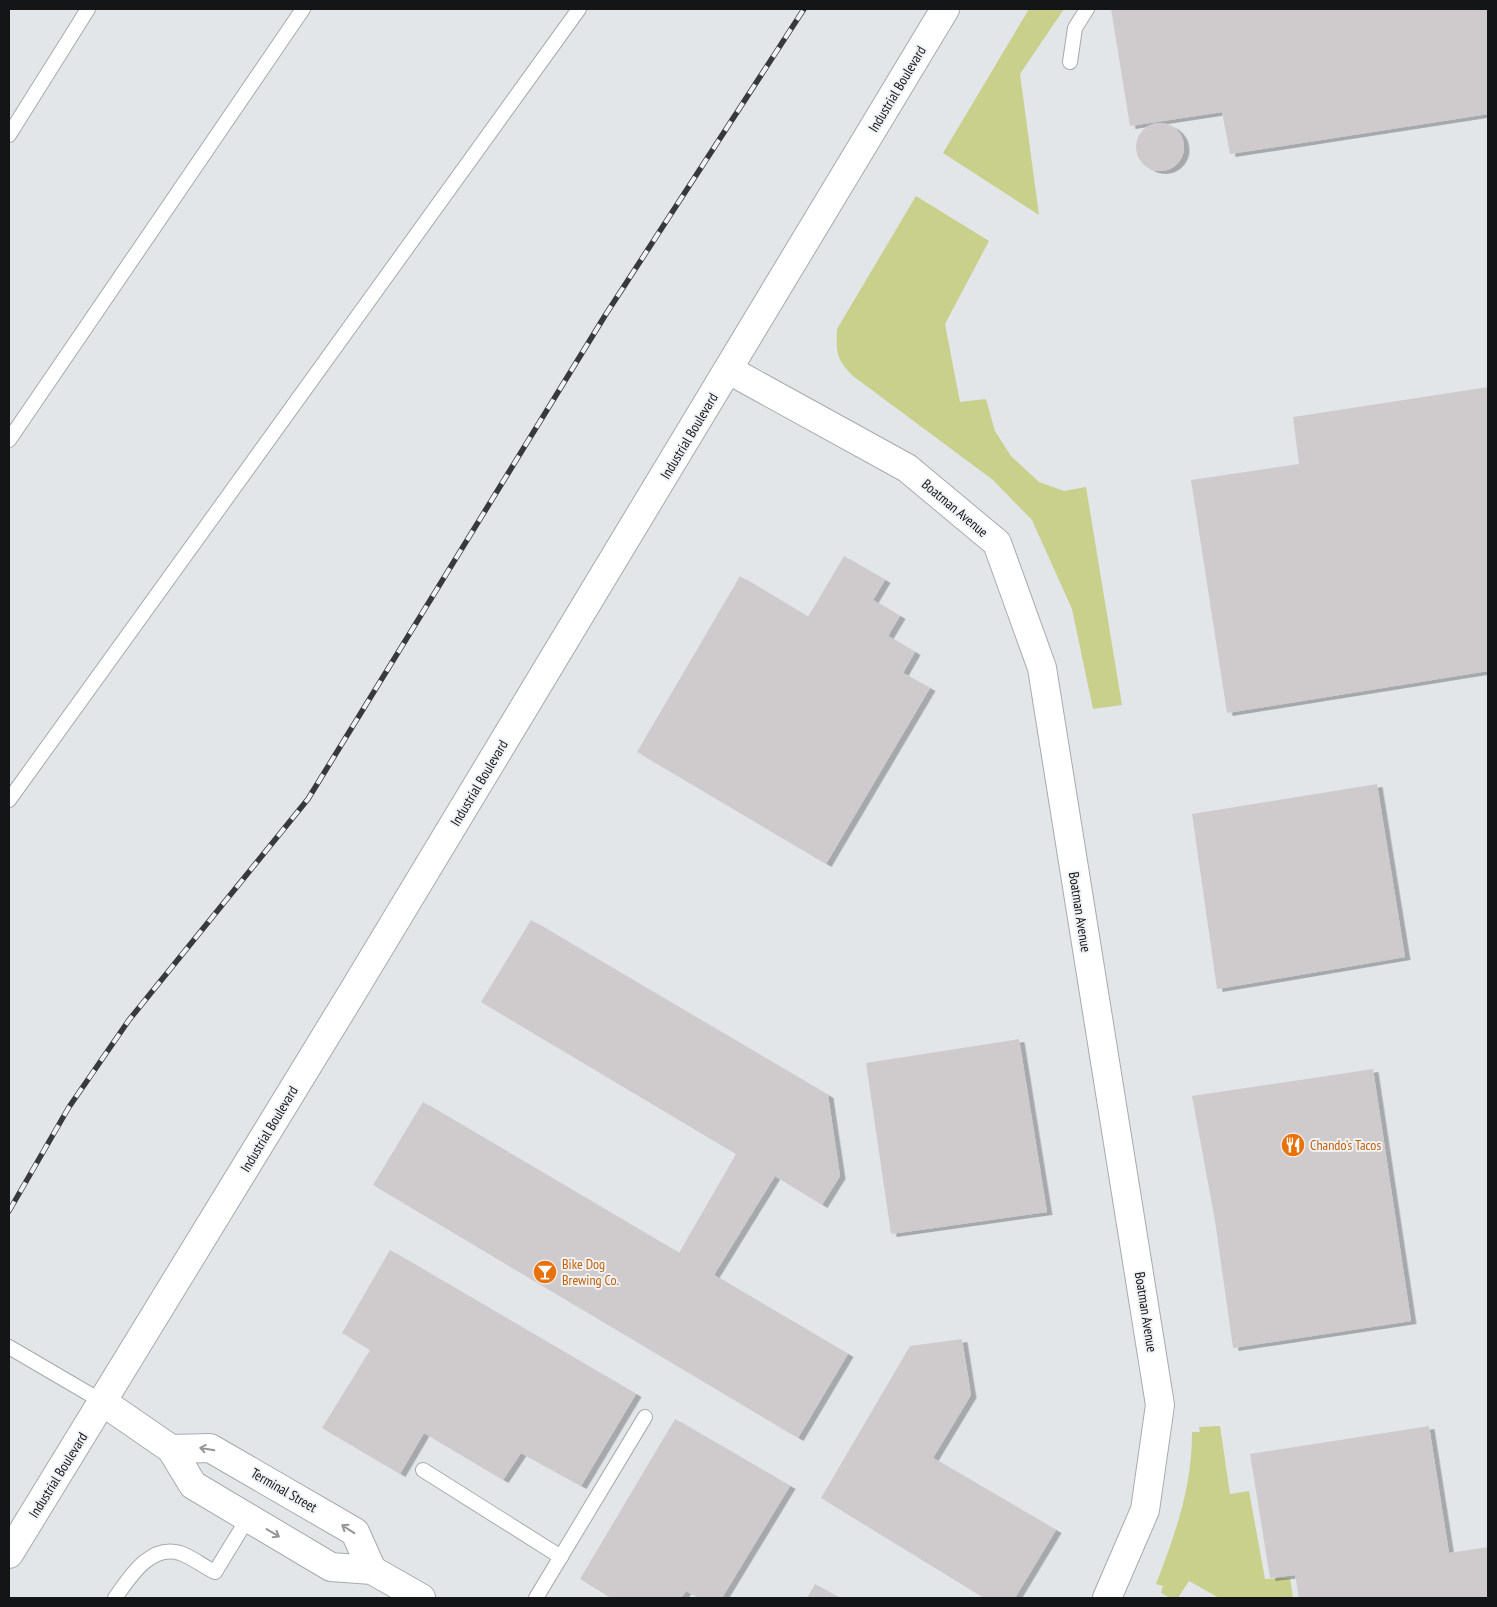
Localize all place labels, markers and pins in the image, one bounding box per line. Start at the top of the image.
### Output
restaurant icon: Chando's Tacos [1280,1132,1306,1158]
place label: Chando's Tacos [1310,1136,1381,1154]
place label: Bike Dog Brewing Co. [562,1255,619,1289]
bar icon: Bike Dog Brewing Co. [532,1259,558,1285]

